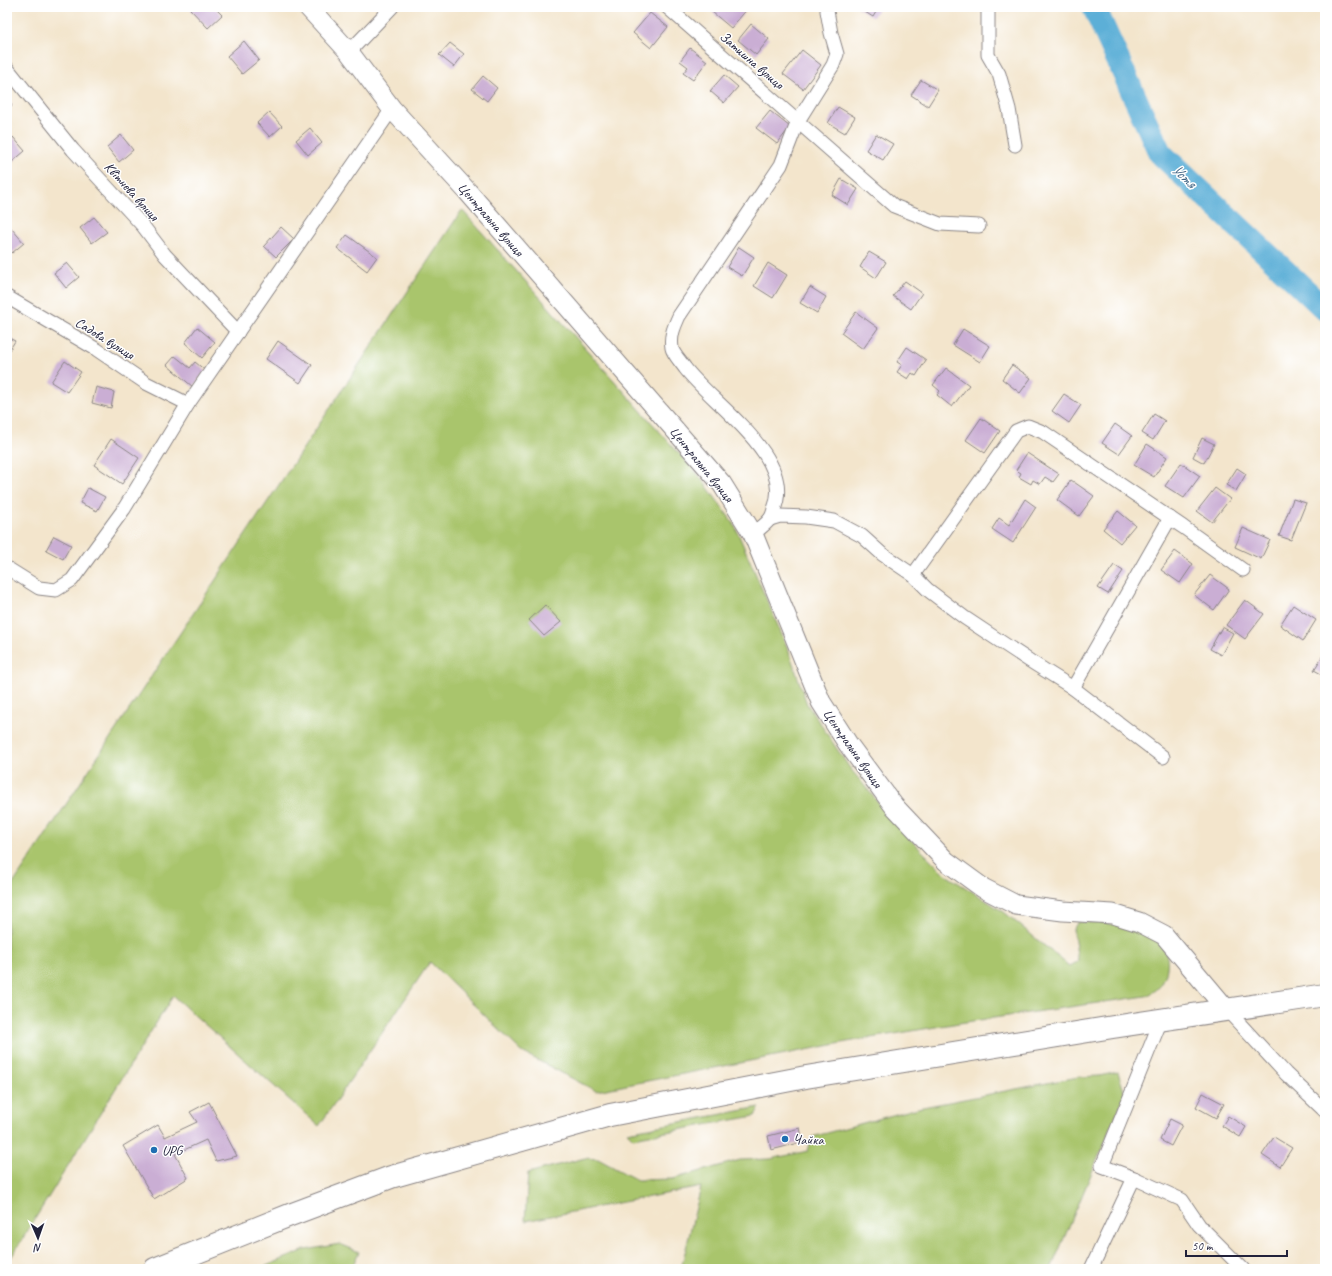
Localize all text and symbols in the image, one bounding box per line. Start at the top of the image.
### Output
street label: Затишна вулиця [716,28,788,94]
street label: Квітнева вулиця [101,159,163,225]
water label: Устя [1167,160,1202,194]
street label: Центральна вулиця [454,179,528,261]
street label: Садова вулиця [72,314,138,364]
street label: Центральна вулиця [666,423,738,506]
street label: Центральна вулиця [819,706,887,792]
place label: Чайка [793,1131,824,1148]
marker: Чайка [780,1134,790,1144]
place label: UPG [162,1142,184,1159]
marker: UPG [149,1145,159,1155]
north arrow [18,1218,58,1258]
scale bar [1186,1232,1287,1258]
text: 50 m [1192,1238,1214,1254]
text: N [33,1241,42,1255]

